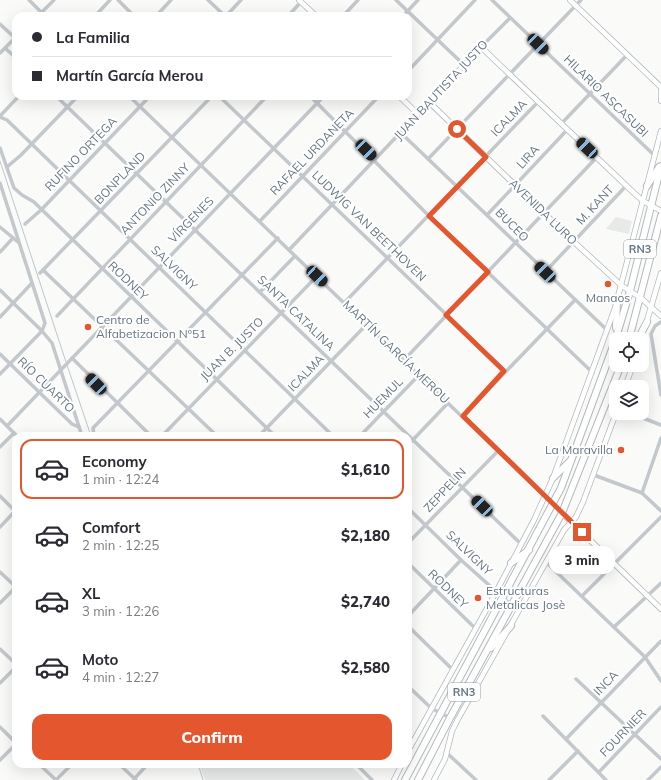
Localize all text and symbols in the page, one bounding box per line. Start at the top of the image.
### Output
text: La Familia [56,28,130,47]
car [525,31,551,57]
street label: JUAN BAUTISTA JUSTO [390,37,491,143]
street label: HILARIO ASCASUBI [561,51,652,140]
text: Martín García Merou [56,66,203,85]
street label: ICALMA [487,96,530,139]
street label: RAFAEL URDANETA [267,105,357,198]
street label: RUFINO ORTEGA [41,113,120,194]
route start [448,120,466,138]
car [574,135,600,161]
car [353,137,379,163]
street label: LIRA [513,142,542,172]
street label: BONPLAND [91,148,148,207]
street label: ANTONIO ZINNY [117,159,193,238]
street label: LUDWIG VAN BEETHOVEN [309,167,430,284]
street label: AVENIDA LURO [506,175,581,248]
street label: M. KANT [573,181,617,228]
street label: VÍRGENES [165,193,217,246]
street label: BUCEO [492,205,532,245]
road number: RN3 [624,240,656,258]
street label: SALVIGNY [148,242,201,294]
street label: RODNEY [105,258,152,304]
car [532,259,558,285]
car [304,263,330,289]
street label: SANTA CATALINA [254,272,338,354]
marker: Manaos [603,279,613,289]
place label: Manaos [586,290,630,305]
street label: MARTÍN GARCÍA MEROU [340,297,453,406]
place label: Centro de Alfabetizacion Nº51 [96,312,206,341]
street label: JUAN B. JUSTO [197,314,266,383]
marker: Centro de Alfabetizacion Nº51 [83,322,93,332]
map controls [609,332,649,420]
button: locate [609,332,649,372]
street label: ICALMA [284,351,327,394]
street label: RÍO CUARTO [15,354,78,416]
car [83,371,109,397]
street label: HUEMUL [360,374,406,421]
button: layers [609,380,649,420]
place label: La Maravilla [545,442,613,457]
marker: La Maravilla [616,445,626,455]
icon: car [34,451,70,487]
text: Economy [82,452,147,471]
text: $1,610 [341,460,390,479]
street label: ZEPPELIN [420,464,469,515]
text: 1 min · 12:24 [82,471,159,487]
car [469,493,495,519]
icon: car [34,517,70,553]
text: Comfort [82,518,140,537]
route end [573,523,591,541]
text: $2,180 [341,526,390,545]
street label: SALVIGNY [443,527,496,579]
text: 2 min · 12:25 [82,537,159,553]
callout: 3 min [549,546,615,574]
text: 3 min [565,552,599,568]
street label: RODNEY [425,566,472,612]
icon: car [34,583,70,619]
place label: Estructuras Metalicas Josè [486,583,565,612]
text: XL [82,584,100,603]
text: $2,740 [341,592,390,611]
marker: Estructuras Metalicas Josè [473,593,483,603]
text: 3 min · 12:26 [82,603,159,619]
icon: car [34,649,70,685]
text: Moto [82,650,118,669]
text: $2,580 [341,658,390,677]
street label: INCA [590,667,621,698]
text: 4 min · 12:27 [82,669,159,685]
road number: RN3 [448,683,480,701]
street label: FOURNIER [596,706,649,760]
button: Confirm [32,714,392,760]

